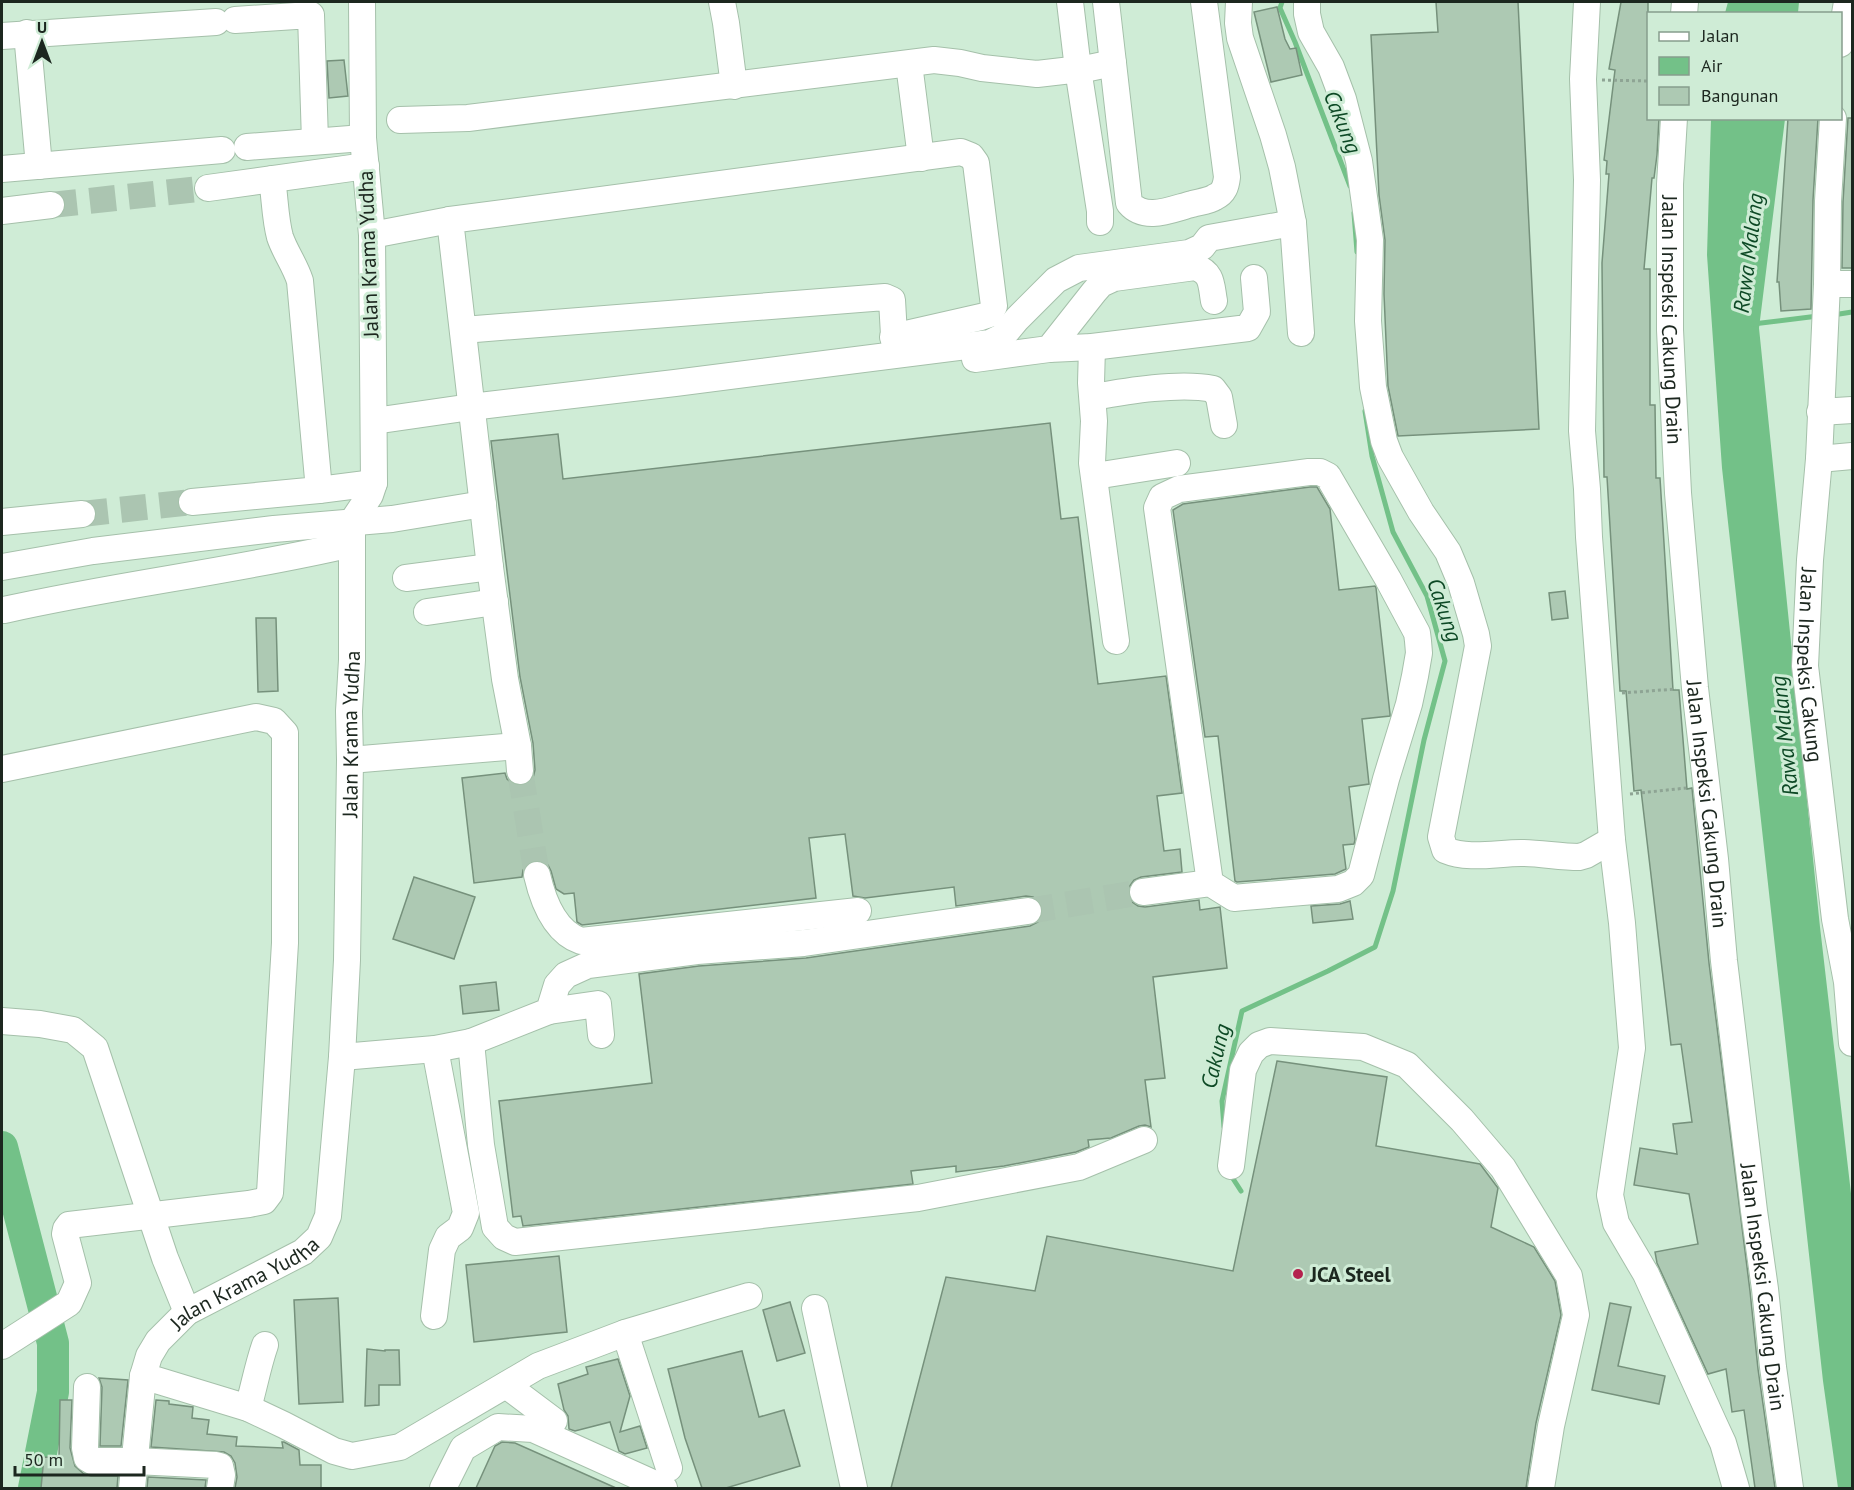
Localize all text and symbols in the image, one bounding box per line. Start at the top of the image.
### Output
north arrow [12,12,72,72]
legend [1647,12,1842,120]
text: U [37,17,47,37]
text: Jalan [1700,24,1739,47]
text: Air [1701,54,1722,77]
text: Bangunan [1701,84,1778,107]
water label: Cakung [1318,86,1368,158]
street label: Jalan Krama Yudha [352,170,384,339]
water label: Rawa Malang [1727,192,1769,314]
street label: Jalan Inspeksi Cakung Drain [1656,194,1689,445]
street label: Jalan Inspeksi Cakung [1792,566,1830,764]
water label: Cakung [1421,574,1469,646]
street label: Jalan Krama Yudha [335,651,366,819]
water label: Rawa Malang [1764,675,1804,797]
street label: Jalan Inspeksi Cakung Drain [1681,678,1735,929]
water label: Cakung [1194,1021,1236,1091]
street label: Jalan Inspeksi Cakung Drain [1735,1161,1792,1412]
street label: Jalan Krama Yudha [163,1230,325,1336]
place label: JCA Steel [1309,1261,1392,1288]
marker: JCA Steel [1291,1267,1305,1281]
scale bar [15,1439,144,1477]
text: 50 m [24,1448,63,1471]

